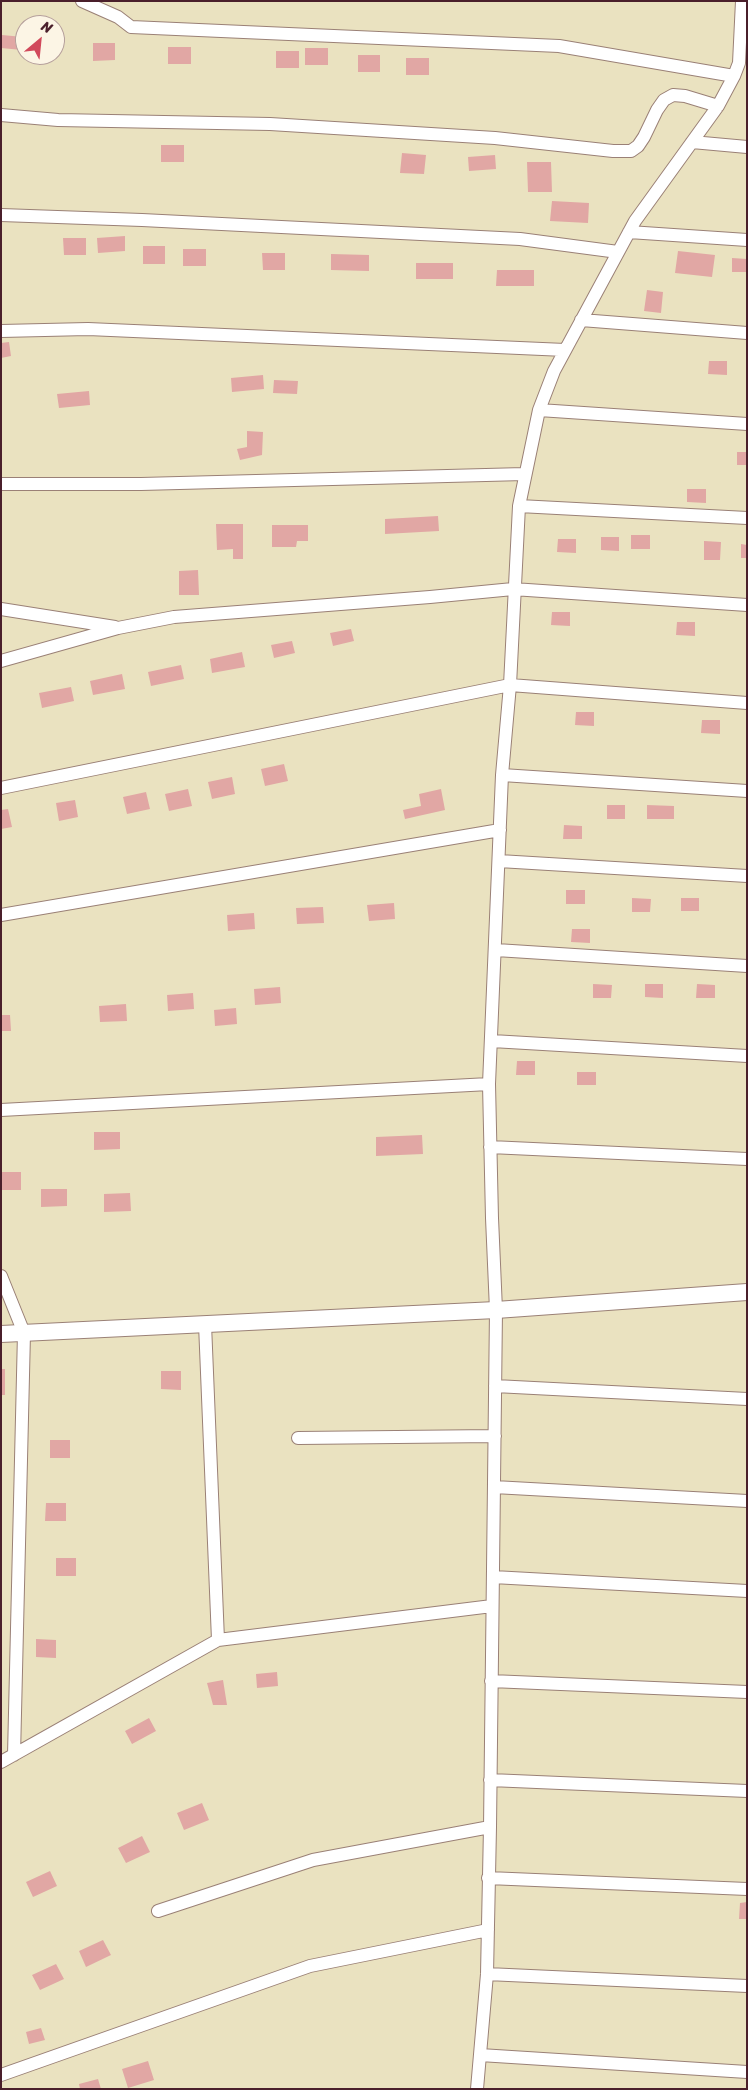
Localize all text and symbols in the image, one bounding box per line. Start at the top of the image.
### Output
text: N [37,14,57,41]
north arrow [15,15,65,65]

